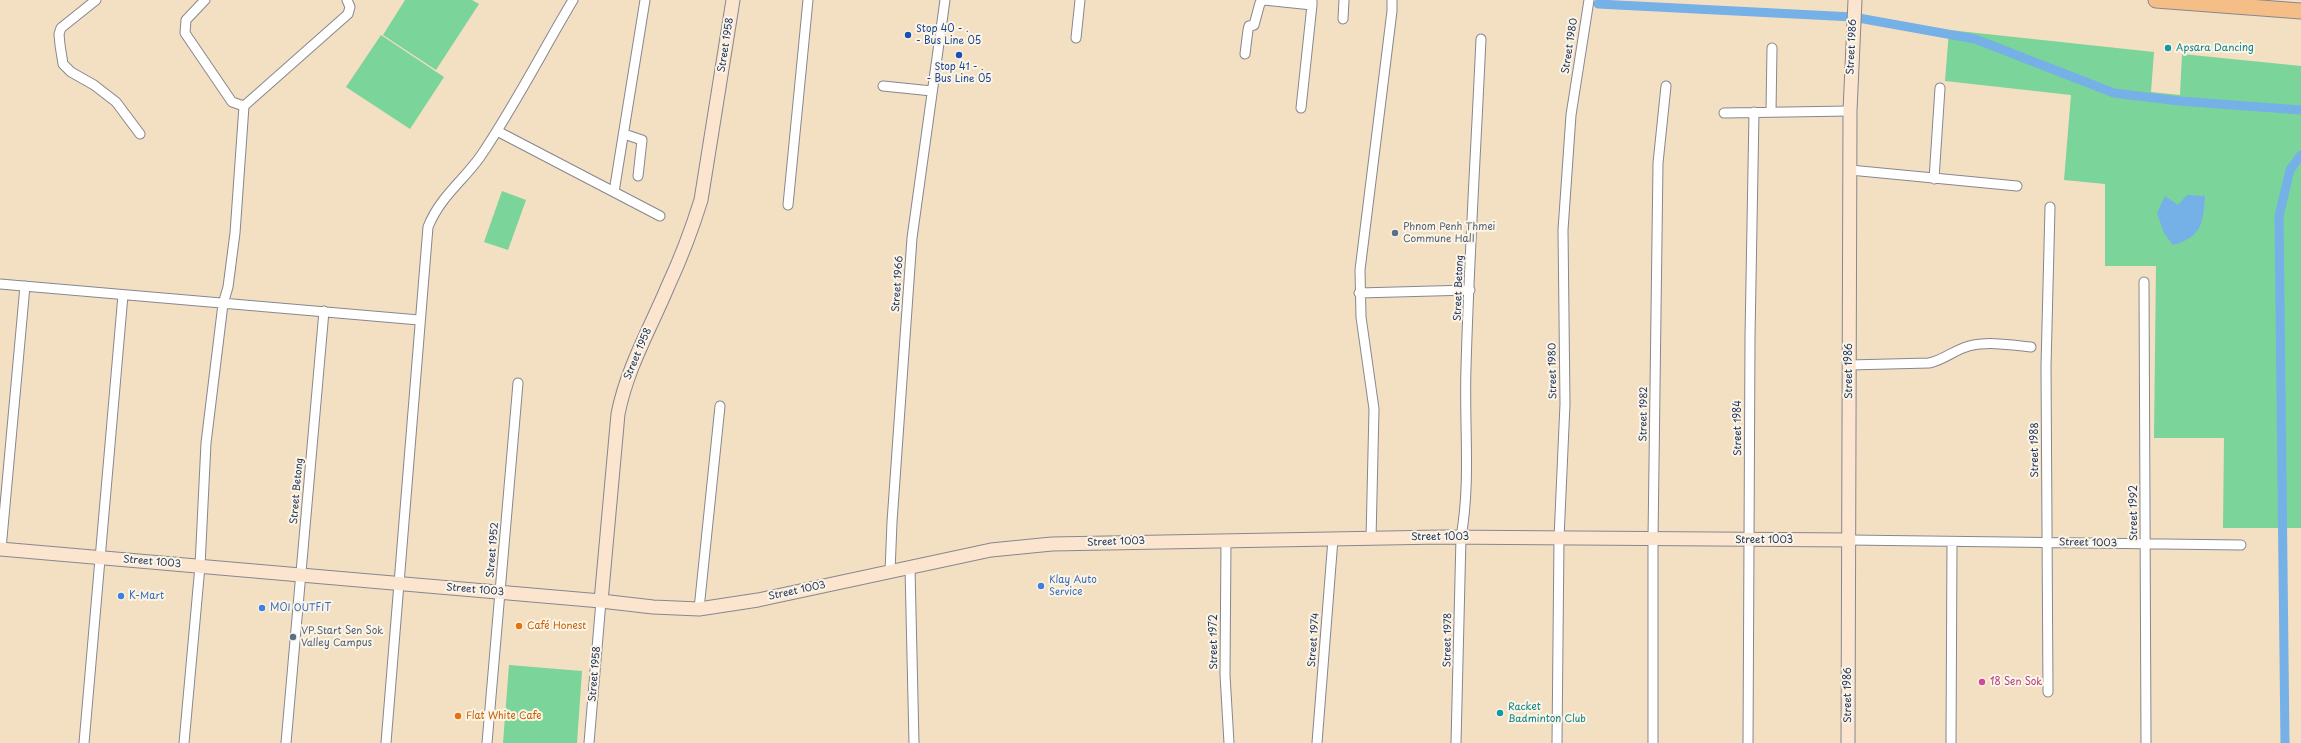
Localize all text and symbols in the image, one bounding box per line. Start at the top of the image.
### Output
street label: Street 1958 [716,17,736,73]
street label: Street 1980 [1560,17,1580,75]
street label: Street 1986 [1845,19,1859,75]
place label: Stop 40 - . - Bus Line 05 [916,23,981,46]
marker: Stop 40 - . - Bus Line 05 [903,30,913,40]
place label: Apsara Dancing [2176,42,2254,54]
marker: Apsara Dancing [2163,43,2173,53]
marker: Stop 41 - . - Bus Line 05 [954,50,964,60]
place label: Stop 41 - . - Bus Line 05 [926,61,992,84]
place label: Phnom Penh Thmei Commune Hall [1403,221,1495,244]
marker: Phnom Penh Thmei Commune Hall [1390,228,1400,238]
street label: Street 1966 [890,255,906,313]
street label: Street Betong [1452,255,1466,321]
street label: Street 1958 [622,326,654,382]
street label: Street 1980 [1547,343,1559,399]
street label: Street 1986 [1843,343,1855,399]
street label: Street 1982 [1638,386,1650,442]
street label: Street 1984 [1732,400,1744,456]
street label: Street 1988 [2029,422,2041,478]
street label: Street Betong [288,457,306,525]
street label: Street 1992 [2128,485,2140,541]
street label: Street 1952 [485,522,501,578]
street label: Street 1003 [1411,531,1469,543]
street label: Street 1003 [1735,534,1793,546]
street label: Street 1003 [1087,535,1145,549]
street label: Street 1003 [2059,536,2117,550]
street label: Street 1003 [122,553,182,571]
place label: Klay Auto Service [1049,574,1097,598]
street label: Street 1003 [767,579,827,603]
street label: Street 1003 [445,581,505,599]
marker: Klay Auto Service [1036,581,1046,591]
place label: K-Mart [129,590,164,602]
marker: K-Mart [116,591,126,601]
place label: MOI OUTFIT [270,602,331,614]
marker: MOI OUTFIT [257,603,267,613]
street label: Street 1974 [1306,612,1322,668]
street label: Street 1978 [1442,613,1454,667]
street label: Street 1972 [1208,614,1220,670]
place label: Café Honest [527,620,586,632]
marker: Café Honest [514,621,524,631]
place label: VP.Start Sen Sok Valley Campus [301,625,384,648]
marker: VP.Start Sen Sok Valley Campus [288,632,298,642]
street label: Street 1958 [587,646,603,702]
street label: Street 1986 [1842,667,1854,723]
place label: 18 Sen Sok [1990,676,2043,688]
marker: 18 Sen Sok [1977,677,1987,687]
place label: Racket Badminton Club [1508,701,1586,724]
marker: Racket Badminton Club [1495,708,1505,718]
place label: Flat White Cafe [466,710,542,722]
marker: Flat White Cafe [453,711,463,721]

